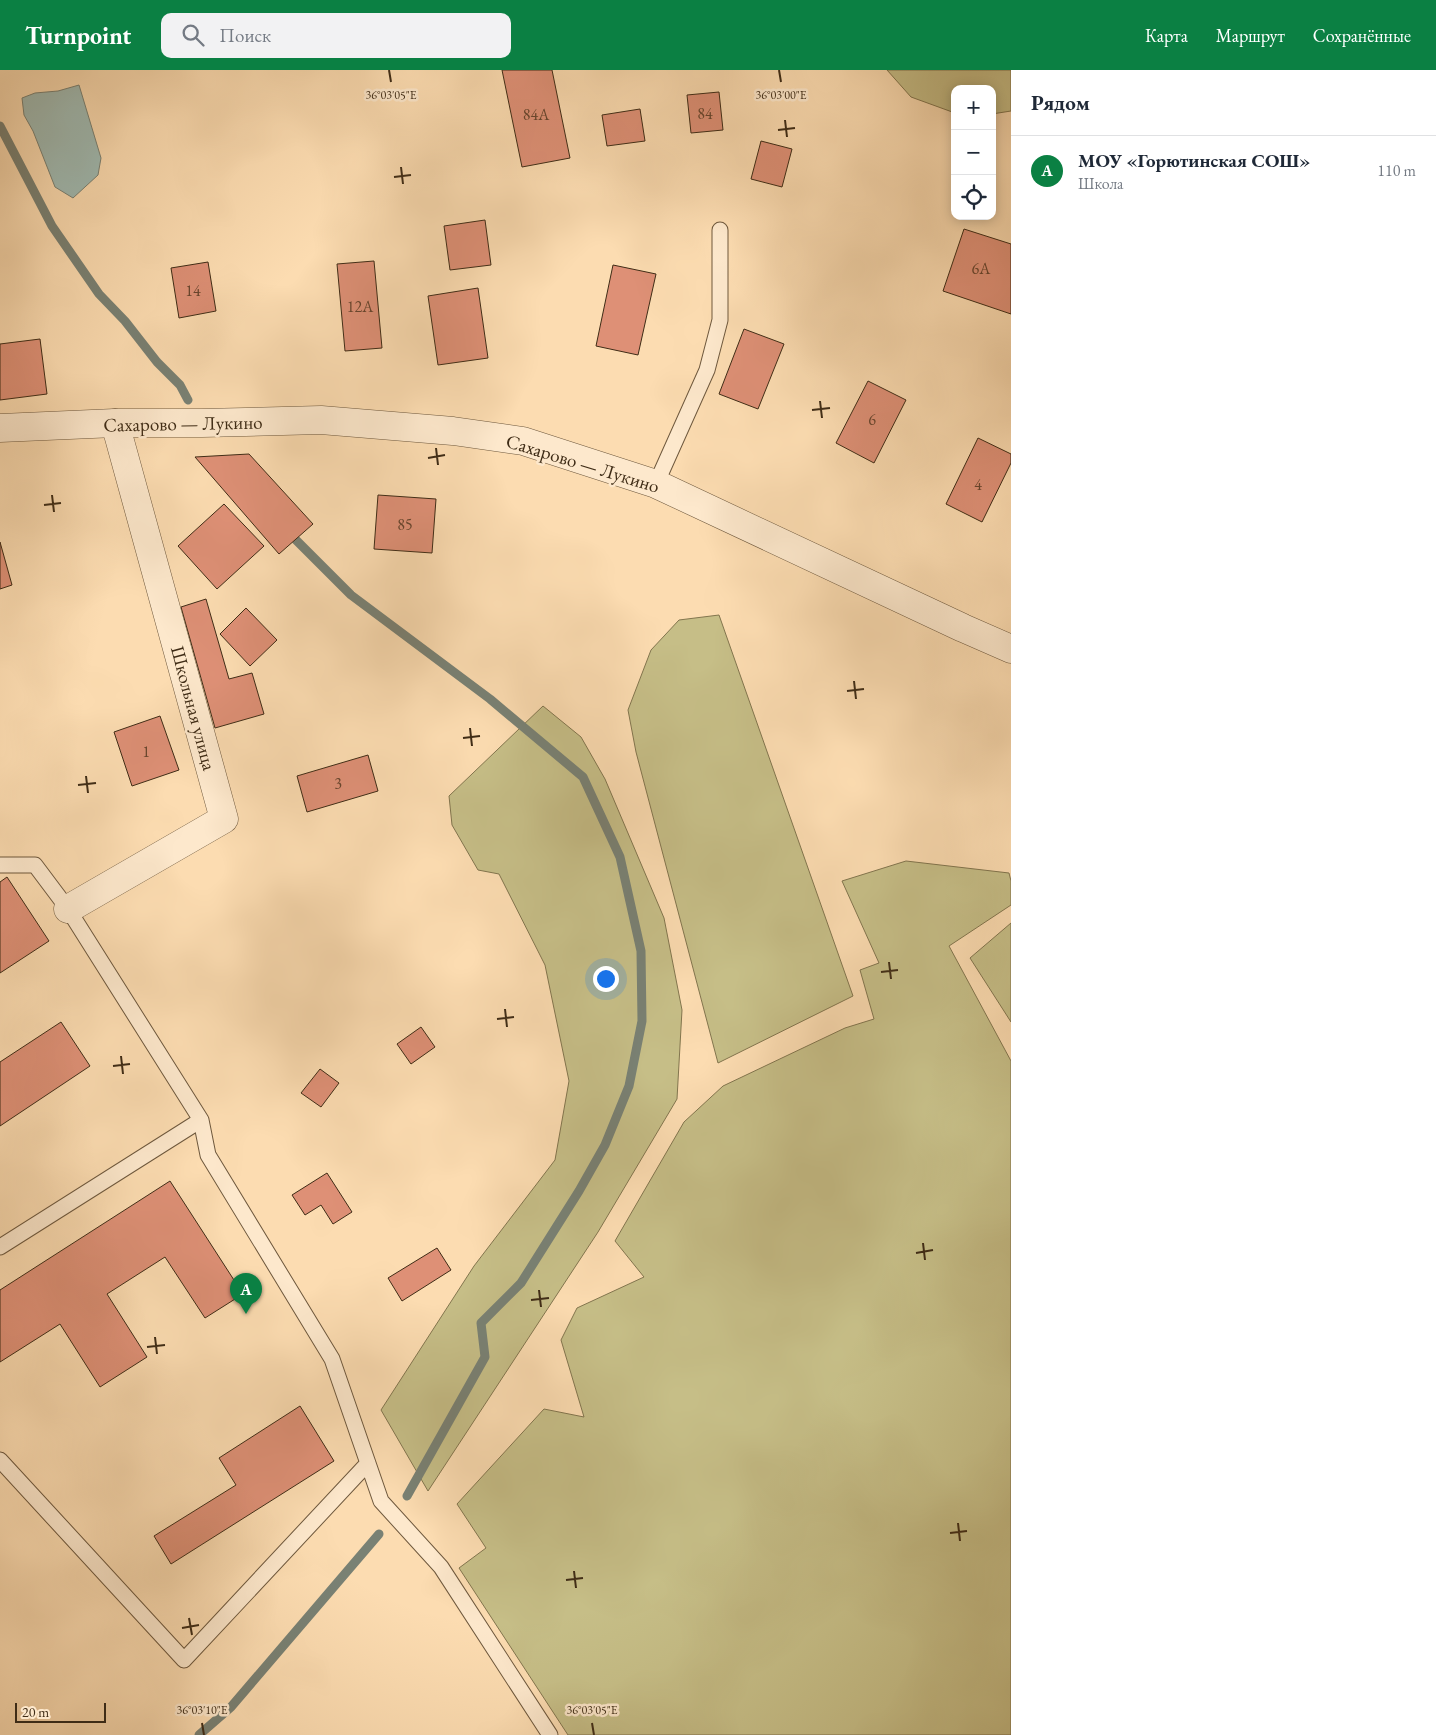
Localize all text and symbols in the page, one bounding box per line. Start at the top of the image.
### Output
search box [161,13,511,58]
text: Turnpoint [25,20,131,51]
icon: search [179,21,207,49]
text: Поиск [219,23,271,48]
text: Карта [1145,24,1188,47]
text: Маршрут [1216,24,1285,47]
text: Сохранённые [1313,24,1411,47]
map controls [951,85,996,220]
button: + [951,85,996,130]
text: 36°03'05"E [365,87,417,103]
text: 36°03'00"E [755,87,807,103]
text: Рядом [1031,89,1090,116]
house number: 84 [697,103,713,124]
house number: 84А [523,104,550,125]
button: − [951,130,996,175]
text: МОУ «Горютинская СОШ» [1078,148,1310,173]
text: A [1041,160,1053,181]
text: 110 m [1377,160,1416,181]
text: Школа [1078,173,1123,194]
button: locate [951,175,996,220]
house number: 6А [972,258,991,279]
house number: 14 [185,280,201,301]
house number: 12А [347,296,374,317]
house number: 6 [868,409,876,430]
street label: Сахарово — Лукино [103,410,263,437]
street label: Сахарово — Лукино [503,428,663,499]
house number: 4 [974,474,982,495]
house number: 85 [397,514,413,535]
street label: Школьная улица [165,643,222,774]
house number: 1 [142,741,150,762]
house number: 3 [334,773,342,794]
your location [593,966,619,992]
pin: A [230,1273,262,1314]
scale bar [15,1700,106,1723]
text: 36°03'10"E [176,1702,228,1718]
text: 36°03'05"E [566,1702,618,1718]
text: 20 m [22,1703,49,1721]

